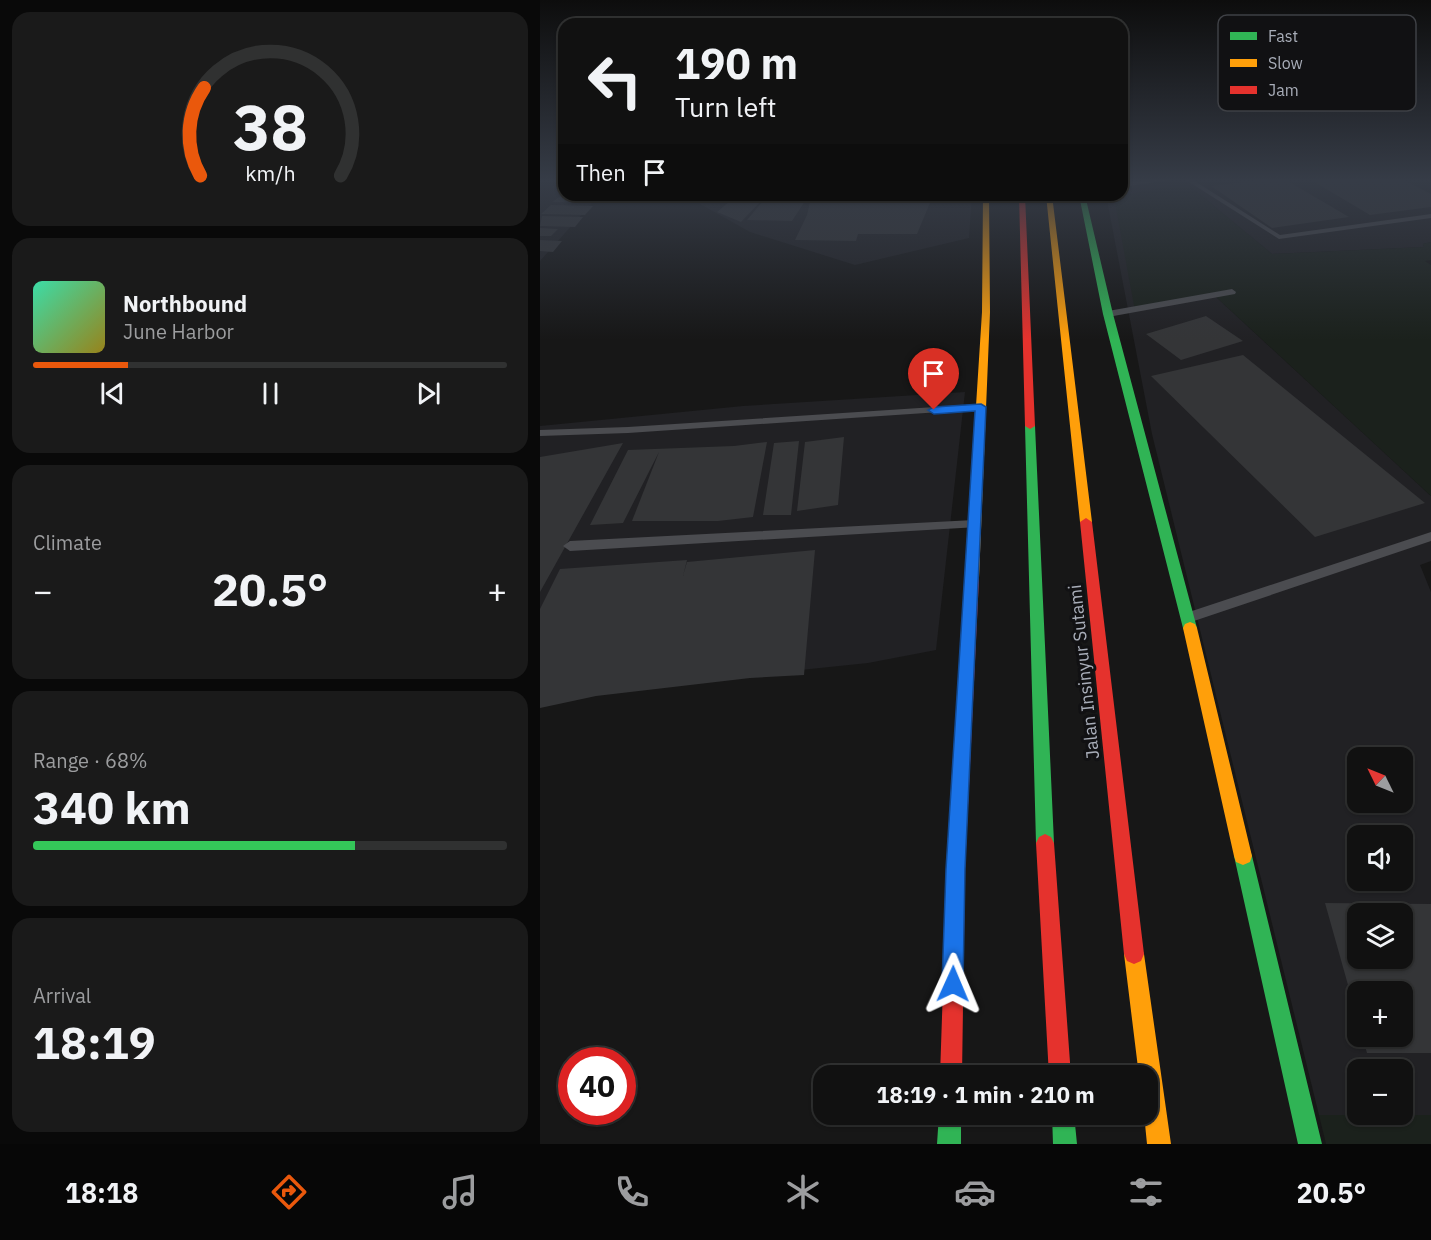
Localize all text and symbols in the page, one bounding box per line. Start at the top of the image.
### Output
legend [1218,15,1416,111]
text: Fast [1268,26,1298,46]
text: 190 m [675,36,798,91]
icon: left [576,42,654,120]
text: Slow [1268,53,1303,73]
text: Jam [1268,80,1299,100]
text: 38 [233,86,307,167]
text: Turn left [675,89,776,124]
icon: arrive [638,156,671,189]
text: Then [576,158,626,187]
text: km/h [245,160,295,188]
text: Northbound [123,289,247,318]
text: June Harbor [123,318,234,345]
pin [908,348,959,410]
icon: arrive [917,357,950,390]
icon: previous [96,377,129,410]
icon: pause [254,377,287,410]
icon: next [412,377,445,410]
text: Climate [33,529,102,556]
text: 20.5° [212,560,328,618]
text: − [33,569,53,612]
text: + [487,569,507,612]
street label: Jalan Insinyur Sutami [1063,584,1104,760]
text: Range · 68% [33,747,148,774]
north arrow [1347,747,1413,813]
map controls [1347,747,1413,1125]
text: 340 km [33,778,191,836]
button: sound [1347,825,1413,891]
button: layers [1347,903,1413,969]
position arrow [921,952,985,1016]
button: + [1347,981,1413,1047]
text: Arrival [33,982,91,1009]
text: 18:19 [33,1013,156,1071]
speed limit sign: 40 [558,1047,636,1125]
button: − [1347,1059,1413,1125]
text: 18:19 · 1 min · 210 m [876,1080,1095,1109]
icon: directions [268,1171,310,1213]
icon: music [439,1171,481,1213]
icon: phone [611,1171,653,1213]
icon: climate [782,1171,824,1213]
icon: car [954,1171,996,1213]
icon: filters [1125,1171,1167,1213]
text: 18:18 [65,1175,138,1210]
text: 20.5° [1297,1175,1366,1210]

